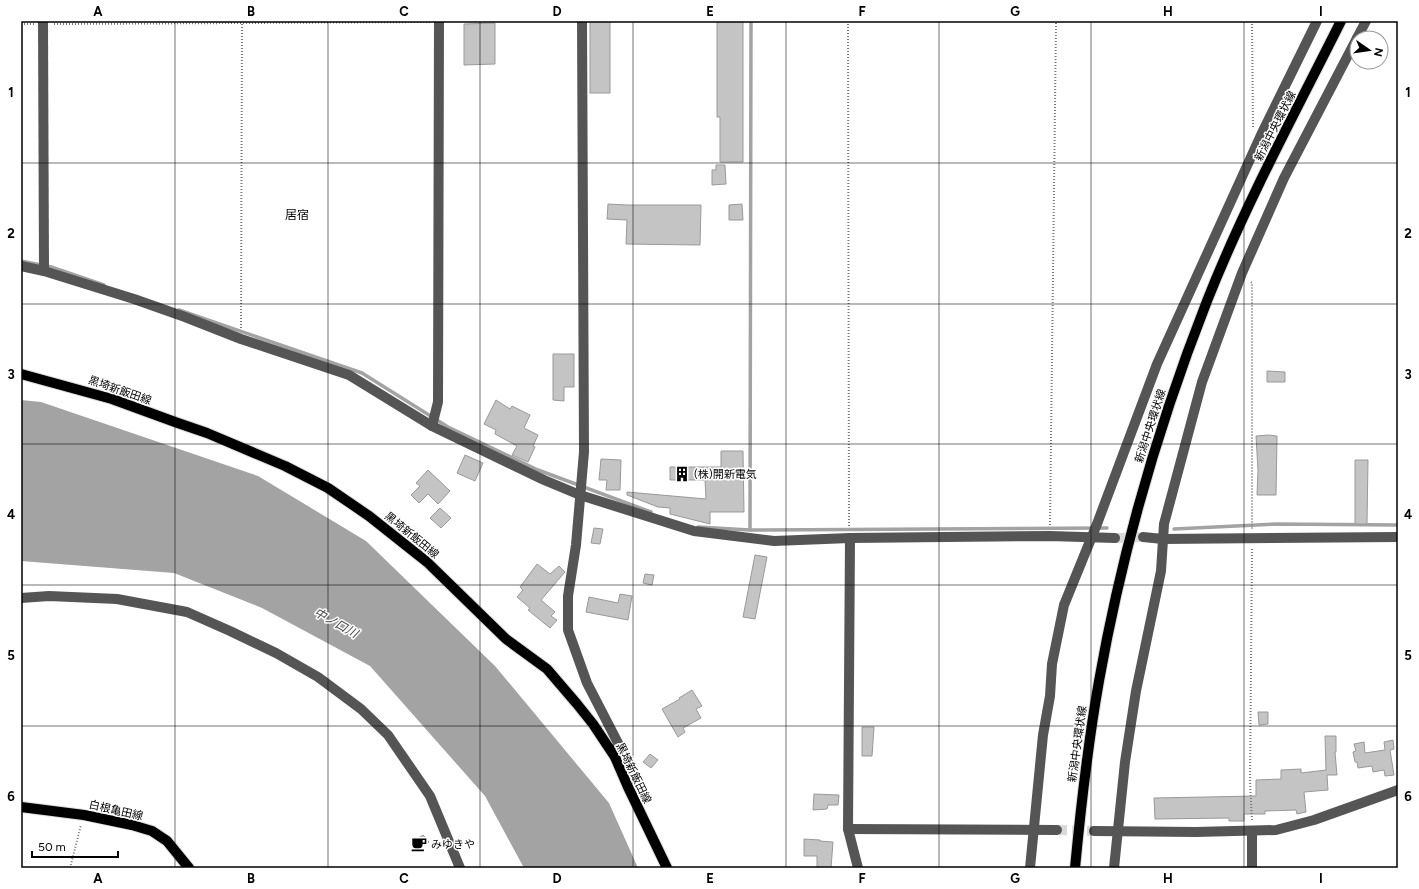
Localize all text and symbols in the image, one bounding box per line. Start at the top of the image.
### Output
text: A [93,4,103,19]
text: B [247,4,255,19]
text: C [399,4,409,19]
text: D [552,4,562,19]
text: E [706,4,714,19]
text: F [858,4,866,19]
text: G [1010,4,1020,19]
text: H [1163,4,1173,19]
text: I [1319,4,1323,19]
north arrow [1349,30,1389,70]
text: N [1371,47,1386,58]
text: 1 [8,85,14,100]
text: 1 [1405,85,1411,100]
street label: 新潟中央環状線 [1252,89,1299,163]
district label: 居宿 [285,208,309,222]
text: 2 [7,226,15,241]
text: 2 [1404,226,1412,241]
text: 3 [7,367,15,382]
text: 3 [1404,367,1412,382]
street label: 黒埼新飯田線 [87,374,153,407]
street label: 新潟中央環状線 [1132,388,1169,465]
building icon: (株)開新電気 [673,465,691,483]
place label: (株)開新電気 [694,468,757,481]
text: 4 [7,507,15,522]
text: 4 [1404,507,1412,522]
street label: 黒埼新飯田線 [382,510,441,561]
water label: 中ノ口川 [312,605,362,642]
text: 5 [7,648,15,663]
text: 5 [1404,648,1412,663]
street label: 新潟中央環状線 [1066,705,1089,783]
street label: 黒埼新飯田線 [613,741,654,806]
text: 6 [7,789,15,804]
text: 6 [1404,789,1412,804]
street label: 白根亀田線 [88,798,144,823]
scale bar [32,833,118,859]
cafe icon: みゆきや [410,835,428,853]
place label: みゆきや [431,838,475,851]
text: 50 m [38,840,66,854]
text: A [93,871,103,886]
text: B [247,871,255,886]
text: C [399,871,409,886]
text: D [552,871,562,886]
text: E [706,871,714,886]
text: F [858,871,866,886]
text: G [1010,871,1020,886]
text: H [1163,871,1173,886]
text: I [1319,871,1323,886]

